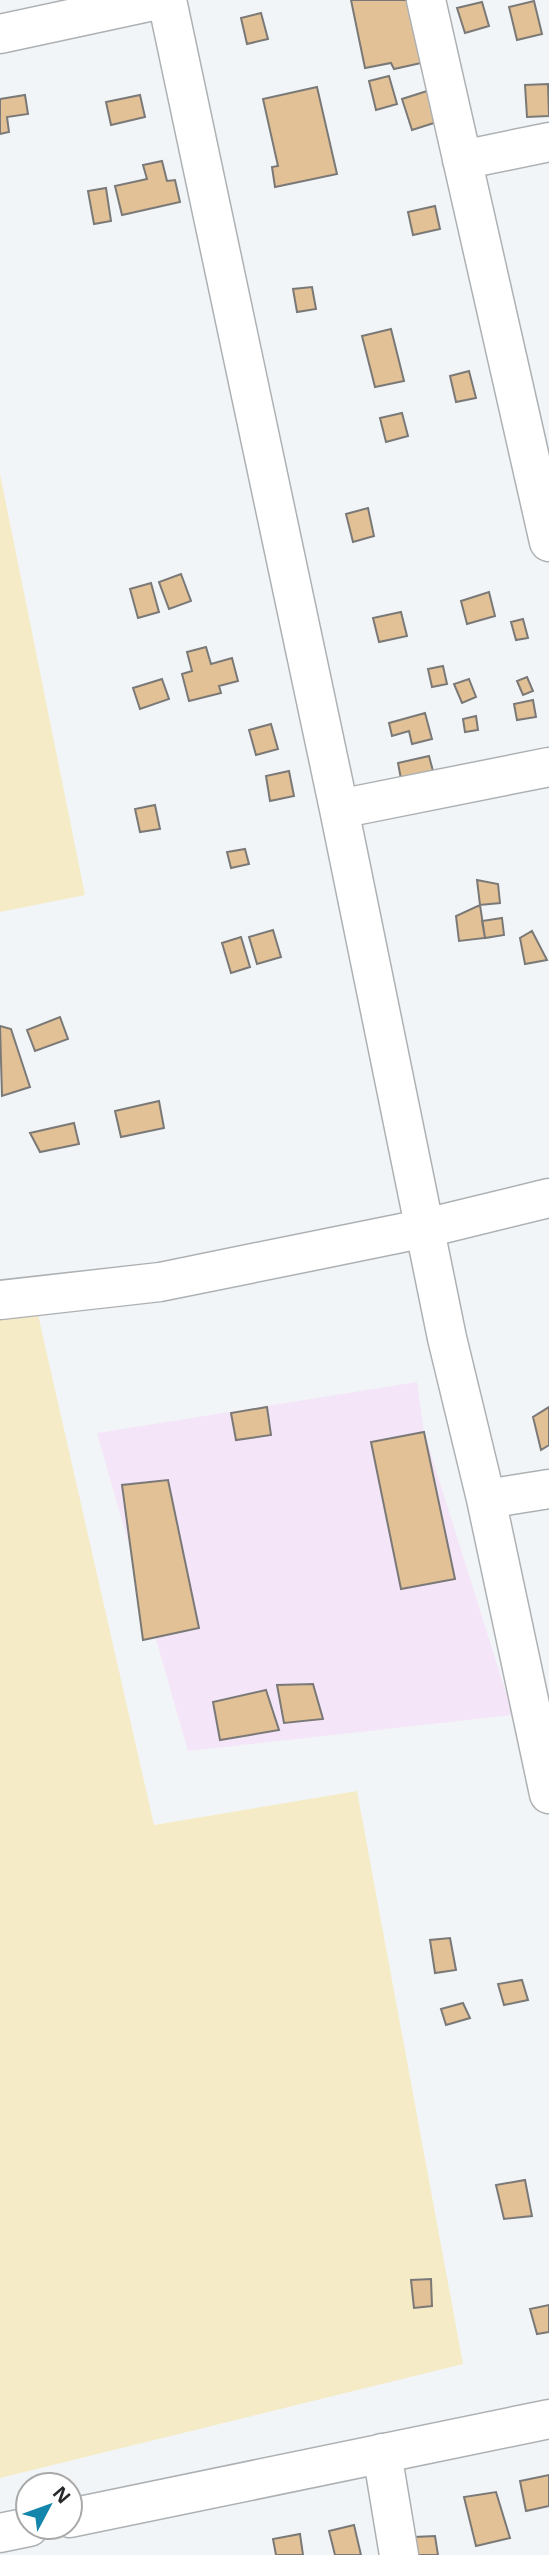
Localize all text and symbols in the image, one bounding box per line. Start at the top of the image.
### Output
north arrow [14,2471,84,2541]
text: N [47,2480,77,2509]

